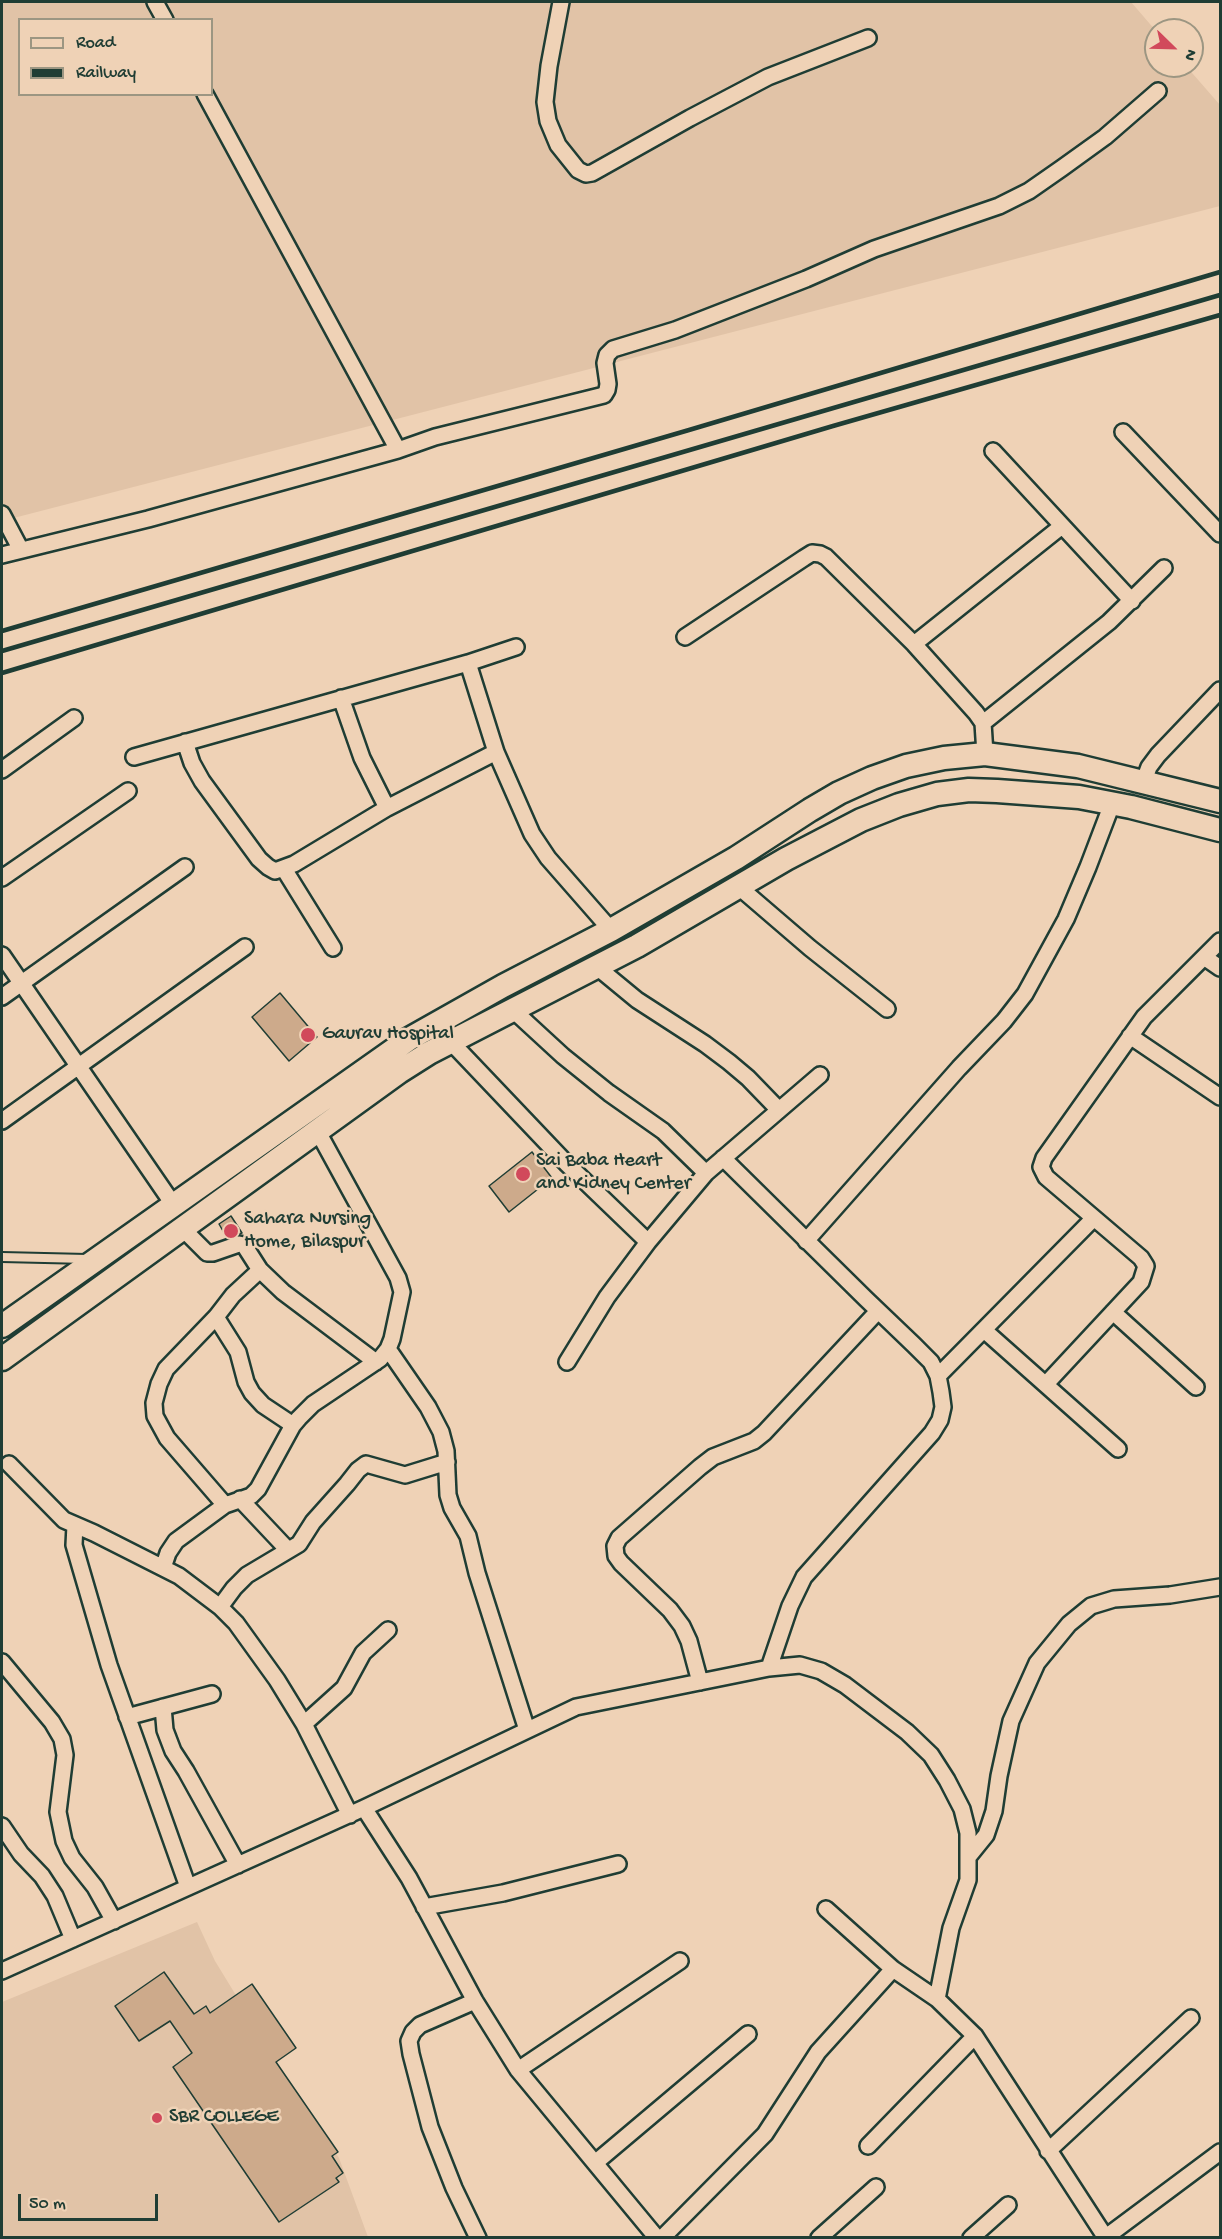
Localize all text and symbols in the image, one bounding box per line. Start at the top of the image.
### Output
legend [18,18,213,96]
north arrow [1144,18,1204,78]
text: Road [76,33,115,54]
text: N [1178,46,1200,63]
text: Railway [76,63,136,84]
place label: Gaurav Hospital [322,1023,454,1047]
marker: Gaurav Hospital [299,1026,317,1044]
place label: Sai Baba Heart and Kidney Center [536,1150,691,1197]
marker: Sai Baba Heart and Kidney Center [514,1165,532,1183]
place label: Sahara Nursing Home, Bilaspur [244,1208,371,1255]
marker: Sahara Nursing Home, Bilaspur [222,1222,240,1240]
place label: SBR COLLEGE [169,2106,279,2130]
marker: SBR COLLEGE [150,2111,164,2125]
scale bar [21,2182,160,2220]
text: 50 m [29,2194,66,2215]

